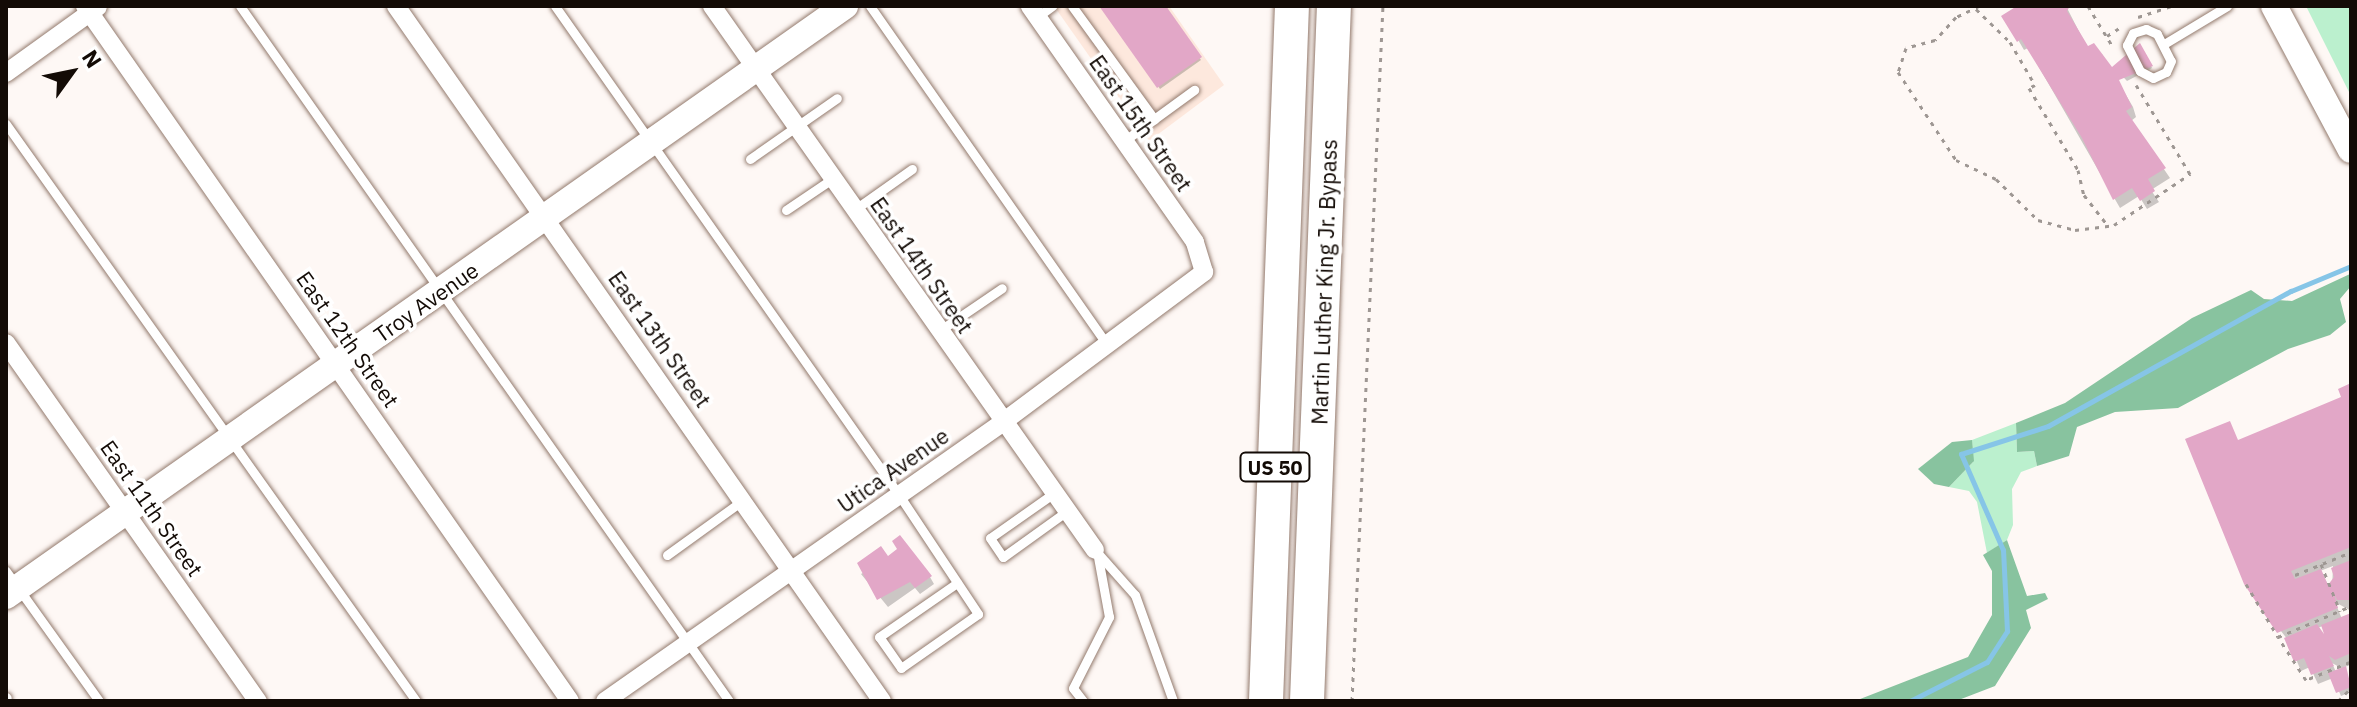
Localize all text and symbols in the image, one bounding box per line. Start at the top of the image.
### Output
north arrow [32,32,112,112]
text: N [76,44,109,73]
street label: East 15th Street [1084,50,1198,196]
street label: Martin Luther King Jr. Bypass [1306,139,1342,425]
street label: East 14th Street [865,192,979,338]
street label: Troy Avenue [369,256,483,348]
street label: East 12th Street [291,266,405,412]
street label: East 13th Street [603,266,717,412]
street label: Utica Avenue [832,422,954,518]
street label: East 11th Street [95,435,209,581]
road number: US 50 [1239,451,1311,483]

